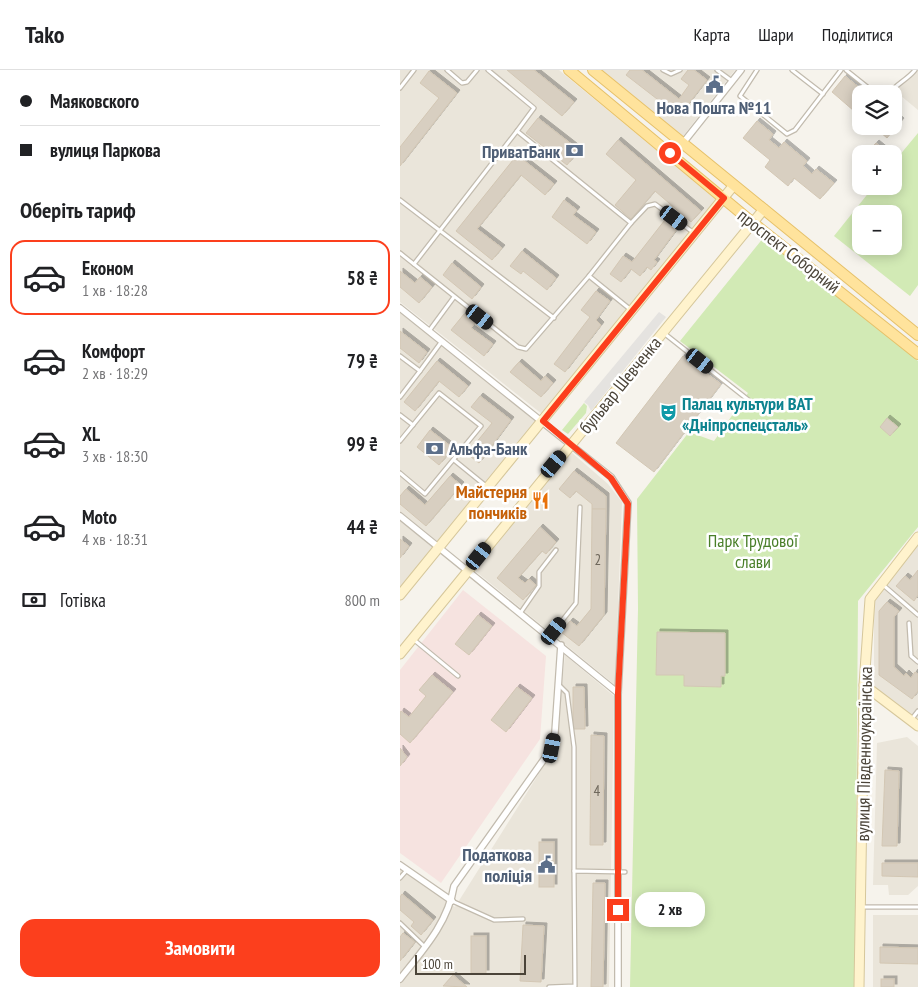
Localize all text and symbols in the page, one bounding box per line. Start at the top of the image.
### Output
text: Tako [25,19,65,50]
text: Карта [694,23,730,46]
text: Шари [758,23,794,46]
text: Поділитися [822,23,893,46]
public building icon: Нова Пошта №11 [704,74,724,94]
map controls [852,85,902,255]
button: layers [852,85,902,135]
text: Маяковского [50,89,139,113]
place label: Нова Пошта №11 [657,96,771,119]
text: вулиця Паркова [50,138,161,162]
place label: ПриватБанк [482,140,561,163]
bank icon: ПриватБанк [564,141,584,161]
route start [659,142,681,164]
button: + [852,145,902,195]
text: Оберіть тариф [20,196,136,224]
car [657,203,690,233]
street label: проспект Соборний [733,204,845,298]
button: − [852,205,902,255]
icon: car [22,255,67,300]
text: Економ [82,256,134,280]
text: 58 ₴ [347,266,378,290]
text: 1 хв · 18:28 [82,280,148,300]
car [463,302,496,332]
street label: бульвар Шевченка [574,332,666,438]
icon: car [22,338,67,383]
text: Комфорт [82,339,145,363]
car [683,346,716,376]
text: 79 ₴ [347,349,378,373]
text: 2 хв · 18:29 [82,363,148,383]
place label: Палац культури ВАТ «Дніпроспецсталь» [682,392,813,436]
theatre icon: Палац культури ВАТ «Дніпроспецсталь» [658,403,678,423]
icon: car [22,421,67,466]
text: XL [82,422,100,446]
text: 99 ₴ [347,432,378,456]
place label: Альфа-Банк [448,437,528,460]
bank icon: Альфа-Банк [425,438,445,458]
text: 3 хв · 18:30 [82,446,148,466]
car [538,448,569,480]
place label: Майстерня пончиків [456,480,527,524]
restaurant icon: Майстерня пончиків [531,491,551,511]
icon: car [22,504,67,549]
text: Moto [82,505,117,529]
text: 44 ₴ [347,515,378,539]
text: 4 хв · 18:31 [82,529,148,549]
park label: Парк Трудової слави [708,529,798,573]
car [463,540,494,572]
house number: 2 [595,550,601,569]
icon: cash [20,586,48,614]
text: Готівка [60,588,106,612]
text: 800 m [345,590,380,610]
car [538,615,569,647]
street label: вулиця Південноукраїнська [851,666,877,842]
car [541,732,562,764]
house number: 4 [594,781,601,800]
place label: Податкова поліція [462,843,532,887]
public building icon: Податкова поліція [536,854,556,874]
callout: 2 хв [636,892,706,928]
route end [607,899,629,921]
text: 2 хв [658,899,682,919]
button: Замовити [20,919,380,977]
scale bar [415,952,526,975]
text: 100 m [422,955,453,973]

